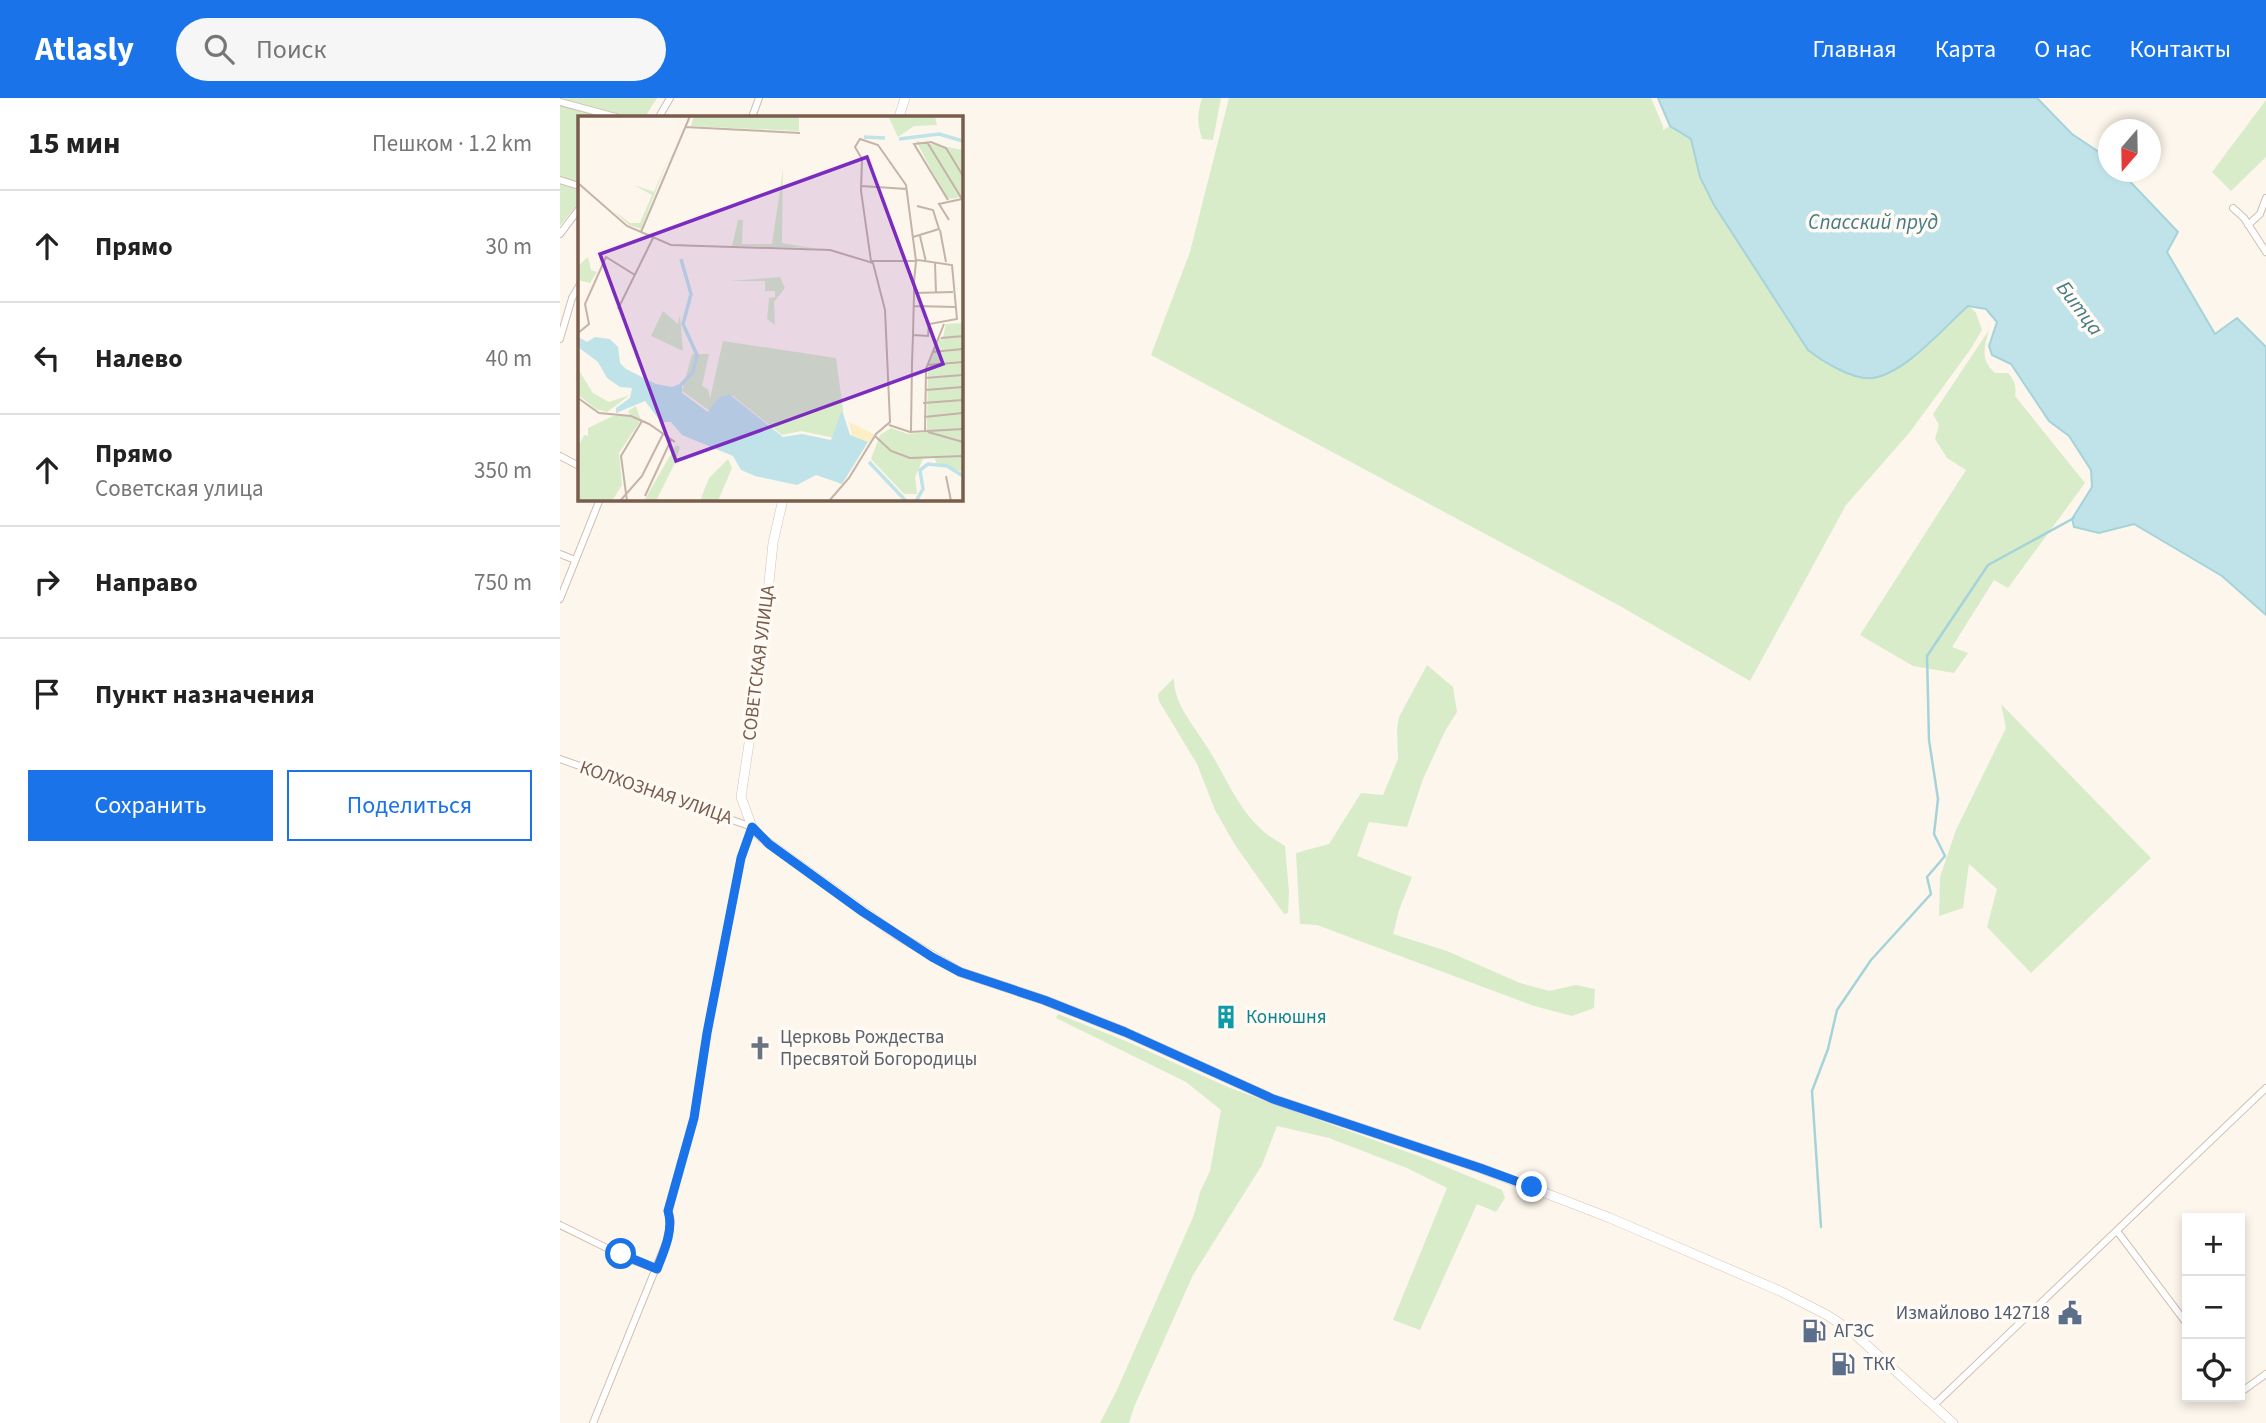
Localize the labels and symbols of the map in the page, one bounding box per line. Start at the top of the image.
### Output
inset map [578,116,962,500]
north arrow [2098,119,2161,182]
water label: Спасский пруд [1808,207,1938,237]
water label: Битца [2049,274,2111,342]
street label: СОВЕТСКАЯ УЛИЦА [736,583,782,742]
street label: КОЛХОЗНАЯ УЛИЦА [576,754,737,832]
building icon: Конюшня [1212,1003,1240,1031]
place label: Конюшня [1246,1004,1327,1031]
place label: Церковь Рождества Пресвятой Богородицы [780,1024,977,1073]
church icon: Церковь Рождества Пресвятой Богородицы [746,1034,774,1062]
route end [1516,1171,1547,1202]
route start [605,1238,636,1269]
public building icon: Измайлово 142718 [2056,1299,2084,1327]
place label: Измайлово 142718 [1896,1300,2050,1327]
fuel station icon: АГЗС [1800,1317,1828,1345]
place label: АГЗС [1834,1318,1874,1345]
fuel station icon: ТКК [1829,1350,1857,1378]
place label: ТКК [1863,1351,1895,1378]

